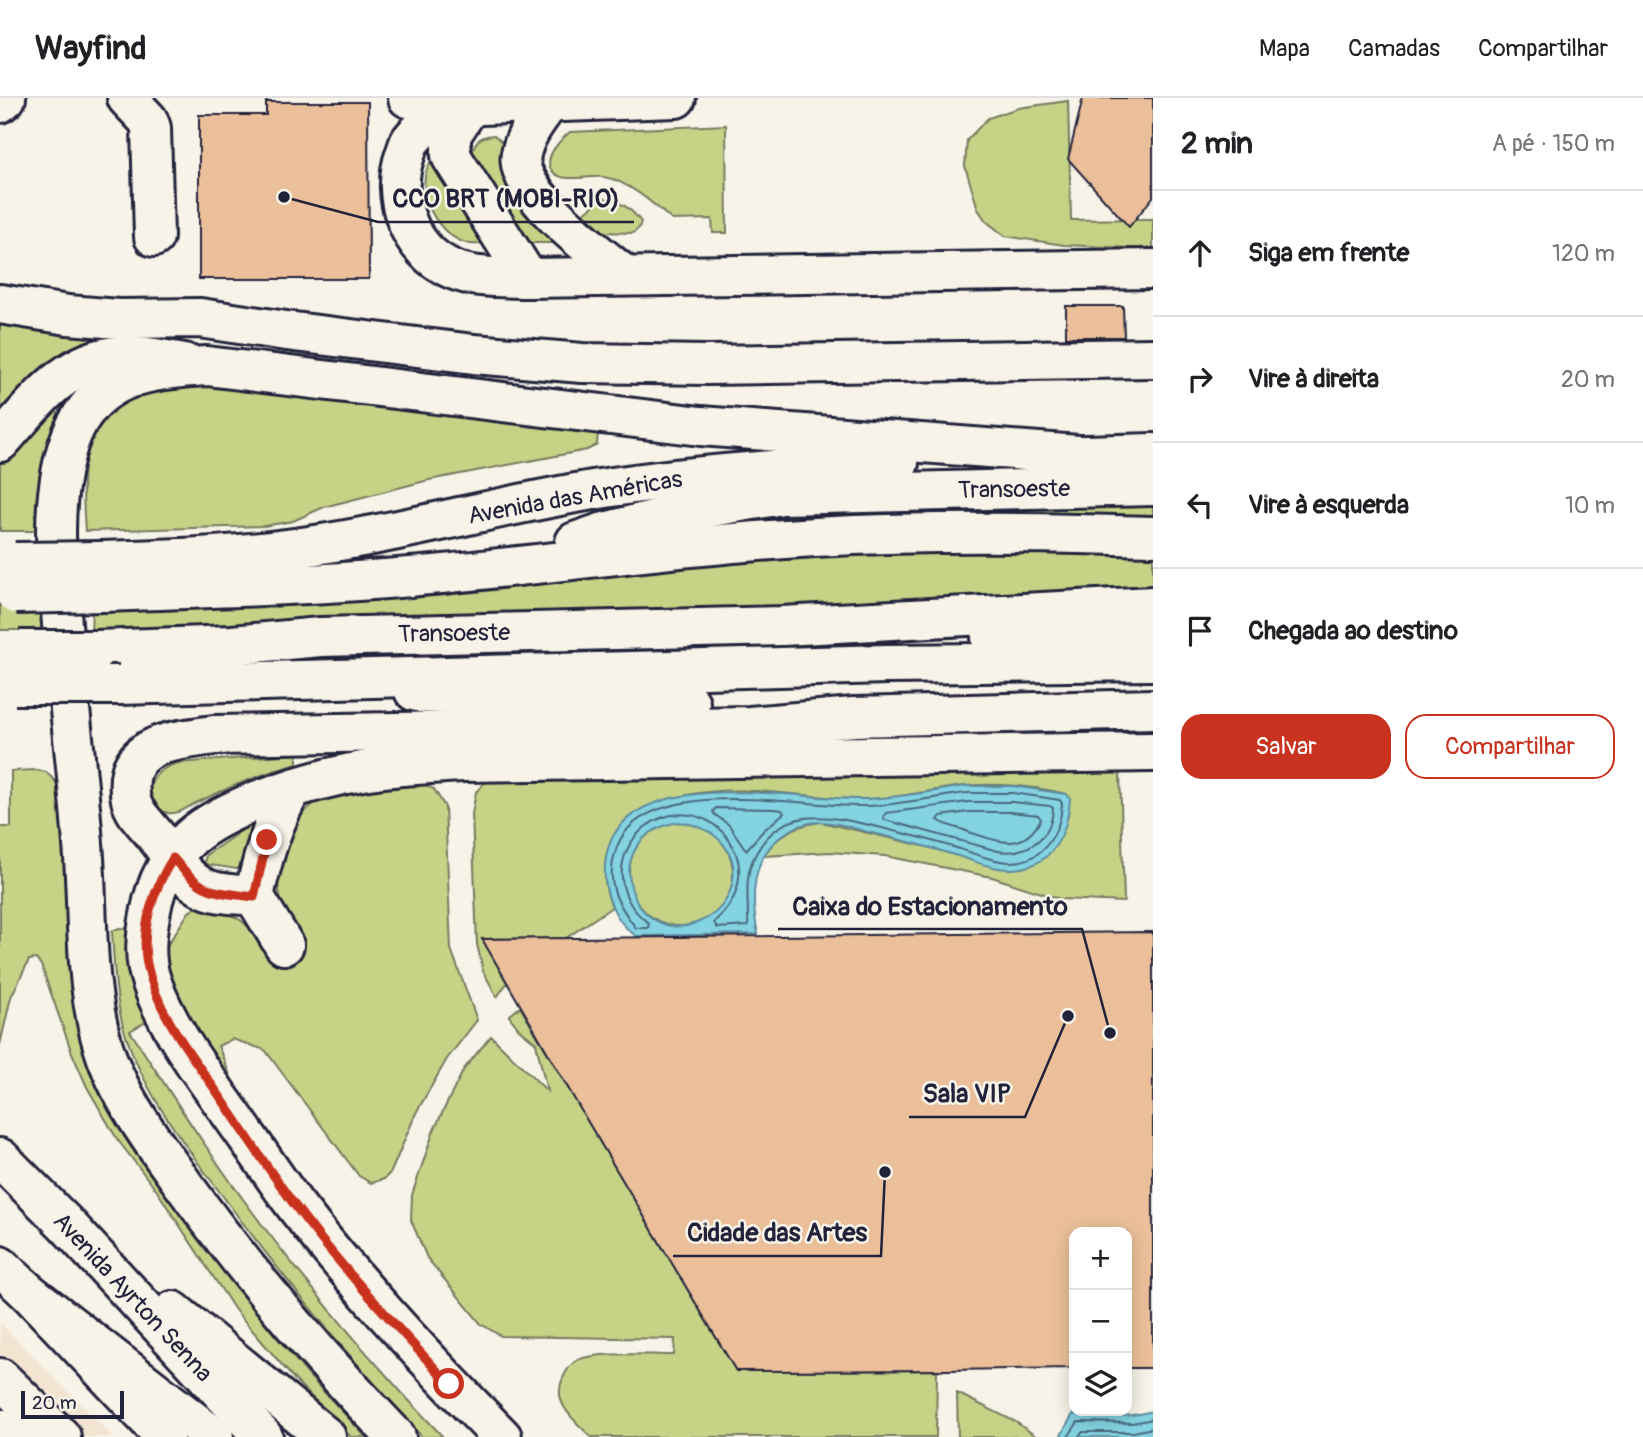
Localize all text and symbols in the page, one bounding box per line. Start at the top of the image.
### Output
text: Wayfind [35,28,147,69]
text: Mapa [1259,34,1310,63]
text: Camadas [1348,34,1440,63]
text: Compartilhar [1478,34,1608,63]
text: 2 min [1181,125,1253,162]
text: A pé · 150 m [1492,129,1615,158]
callout: CCO BRT (MOBI-RIO) [378,175,634,222]
text: CCO BRT (MOBI-RIO) [392,183,620,215]
icon: ahead [1181,234,1219,272]
text: Siga em frente [1248,237,1409,269]
text: 120 m [1552,239,1615,268]
icon: right [1181,360,1219,398]
text: Vire à direita [1248,363,1379,395]
text: 20 m [1561,365,1615,394]
street label: Avenida das Américas [466,464,685,531]
street label: Transoeste [958,474,1071,505]
icon: left [1181,486,1219,524]
text: Vire à esquerda [1248,489,1409,521]
text: 10 m [1565,491,1615,520]
icon: arrive [1181,612,1219,650]
text: Chegada ao destino [1248,615,1458,647]
street label: Transoeste [398,618,511,649]
button: Salvar [1181,714,1391,779]
button: Compartilhar [1405,714,1615,779]
route end [251,824,282,855]
callout: Caixa do Estacionamento [778,882,1082,929]
text: Caixa do Estacionamento [792,891,1068,923]
callout: Sala VIP [909,1070,1025,1117]
text: Sala VIP [923,1078,1011,1110]
street label: Avenida Ayrton Senna [47,1207,218,1388]
callout: Cidade das Artes [673,1209,881,1256]
text: Cidade das Artes [687,1217,867,1249]
map controls [1069,1227,1132,1416]
button: + [1069,1227,1132,1290]
button: − [1069,1290,1132,1353]
button: layers [1069,1353,1132,1416]
route start [433,1368,464,1399]
scale bar [21,1388,124,1420]
text: 20 m [32,1391,77,1415]

